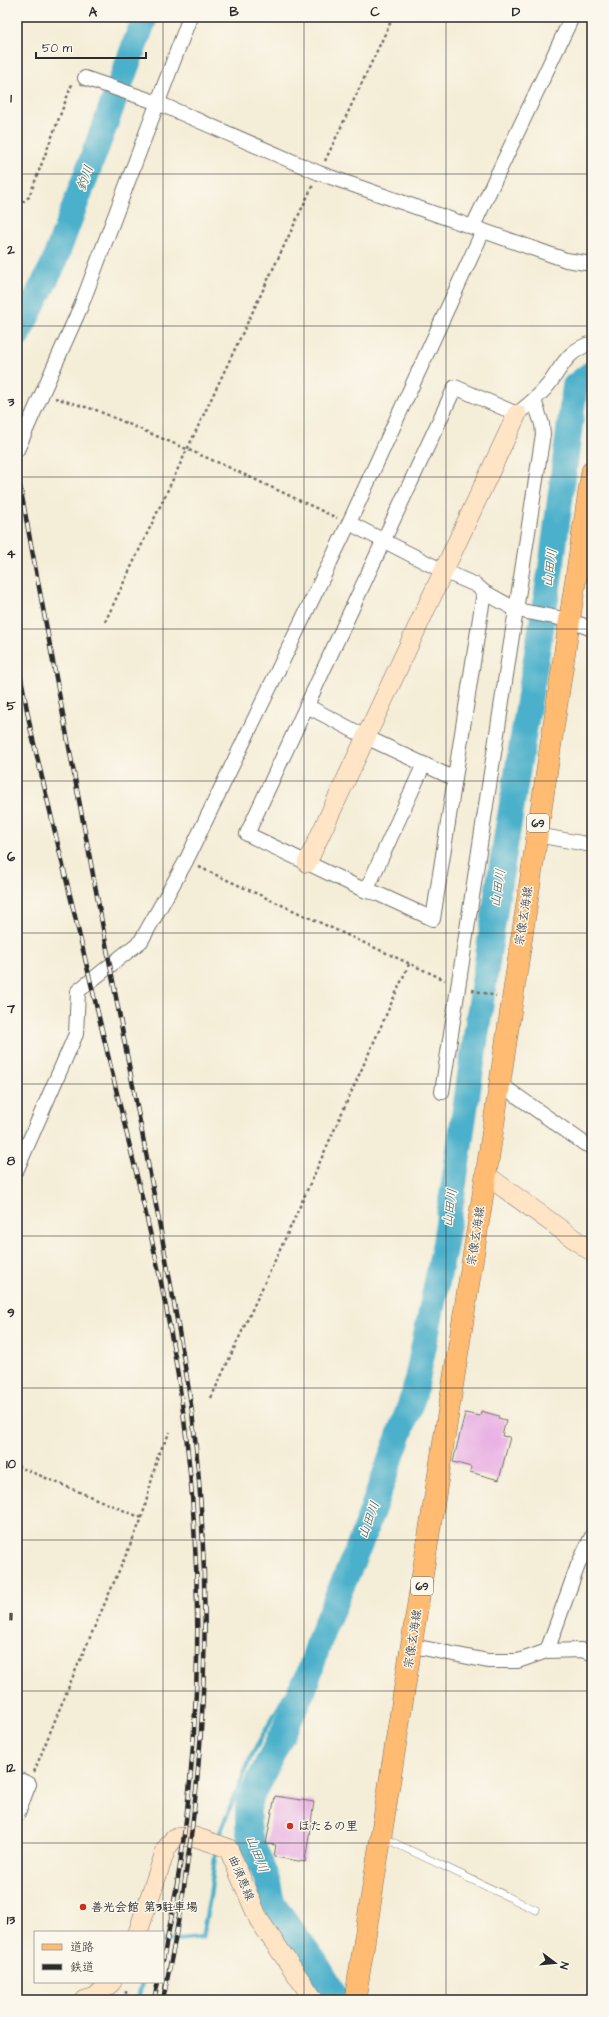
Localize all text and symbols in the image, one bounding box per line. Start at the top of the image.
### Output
text: A [89,3,98,21]
text: B [229,3,239,21]
text: C [370,3,380,21]
text: D [512,3,521,21]
scale bar [36,34,146,60]
text: 50 m [42,40,73,57]
text: 1 [10,89,12,107]
water label: 釣川 [72,163,98,193]
text: 2 [6,241,15,259]
text: 3 [7,393,15,411]
text: 4 [7,545,16,563]
water label: 山田川 [538,547,562,589]
text: 5 [6,697,16,715]
road number: 69 [527,814,549,832]
text: 6 [7,848,16,866]
water label: 山田川 [486,867,510,909]
street label: 宗像玄海線 [511,885,537,947]
text: 7 [6,1000,16,1018]
text: 8 [7,1152,16,1170]
water label: 山田川 [438,1187,462,1229]
street label: 宗像玄海線 [463,1205,489,1267]
text: 9 [7,1304,15,1322]
text: 10 [6,1455,17,1473]
water label: 山田川 [354,1499,384,1541]
road number: 69 [411,1577,433,1595]
text: 11 [9,1607,13,1625]
street label: 宗像玄海線 [400,1608,426,1670]
text: 12 [6,1759,16,1777]
place label: ほたるの里 [298,1818,358,1835]
marker: ほたるの里 [285,1821,295,1831]
water label: 山田川 [242,1833,272,1875]
street label: 曲須恵線 [224,1853,258,1903]
place label: 善光会館 第3駐車場 [91,1899,198,1916]
marker: 善光会館 第3駐車場 [78,1902,88,1912]
text: 13 [7,1911,16,1929]
legend [34,1931,164,1983]
text: 道路 [70,1939,94,1956]
north arrow [535,1943,575,1983]
text: 鉄道 [70,1959,94,1976]
text: N [556,1960,572,1971]

